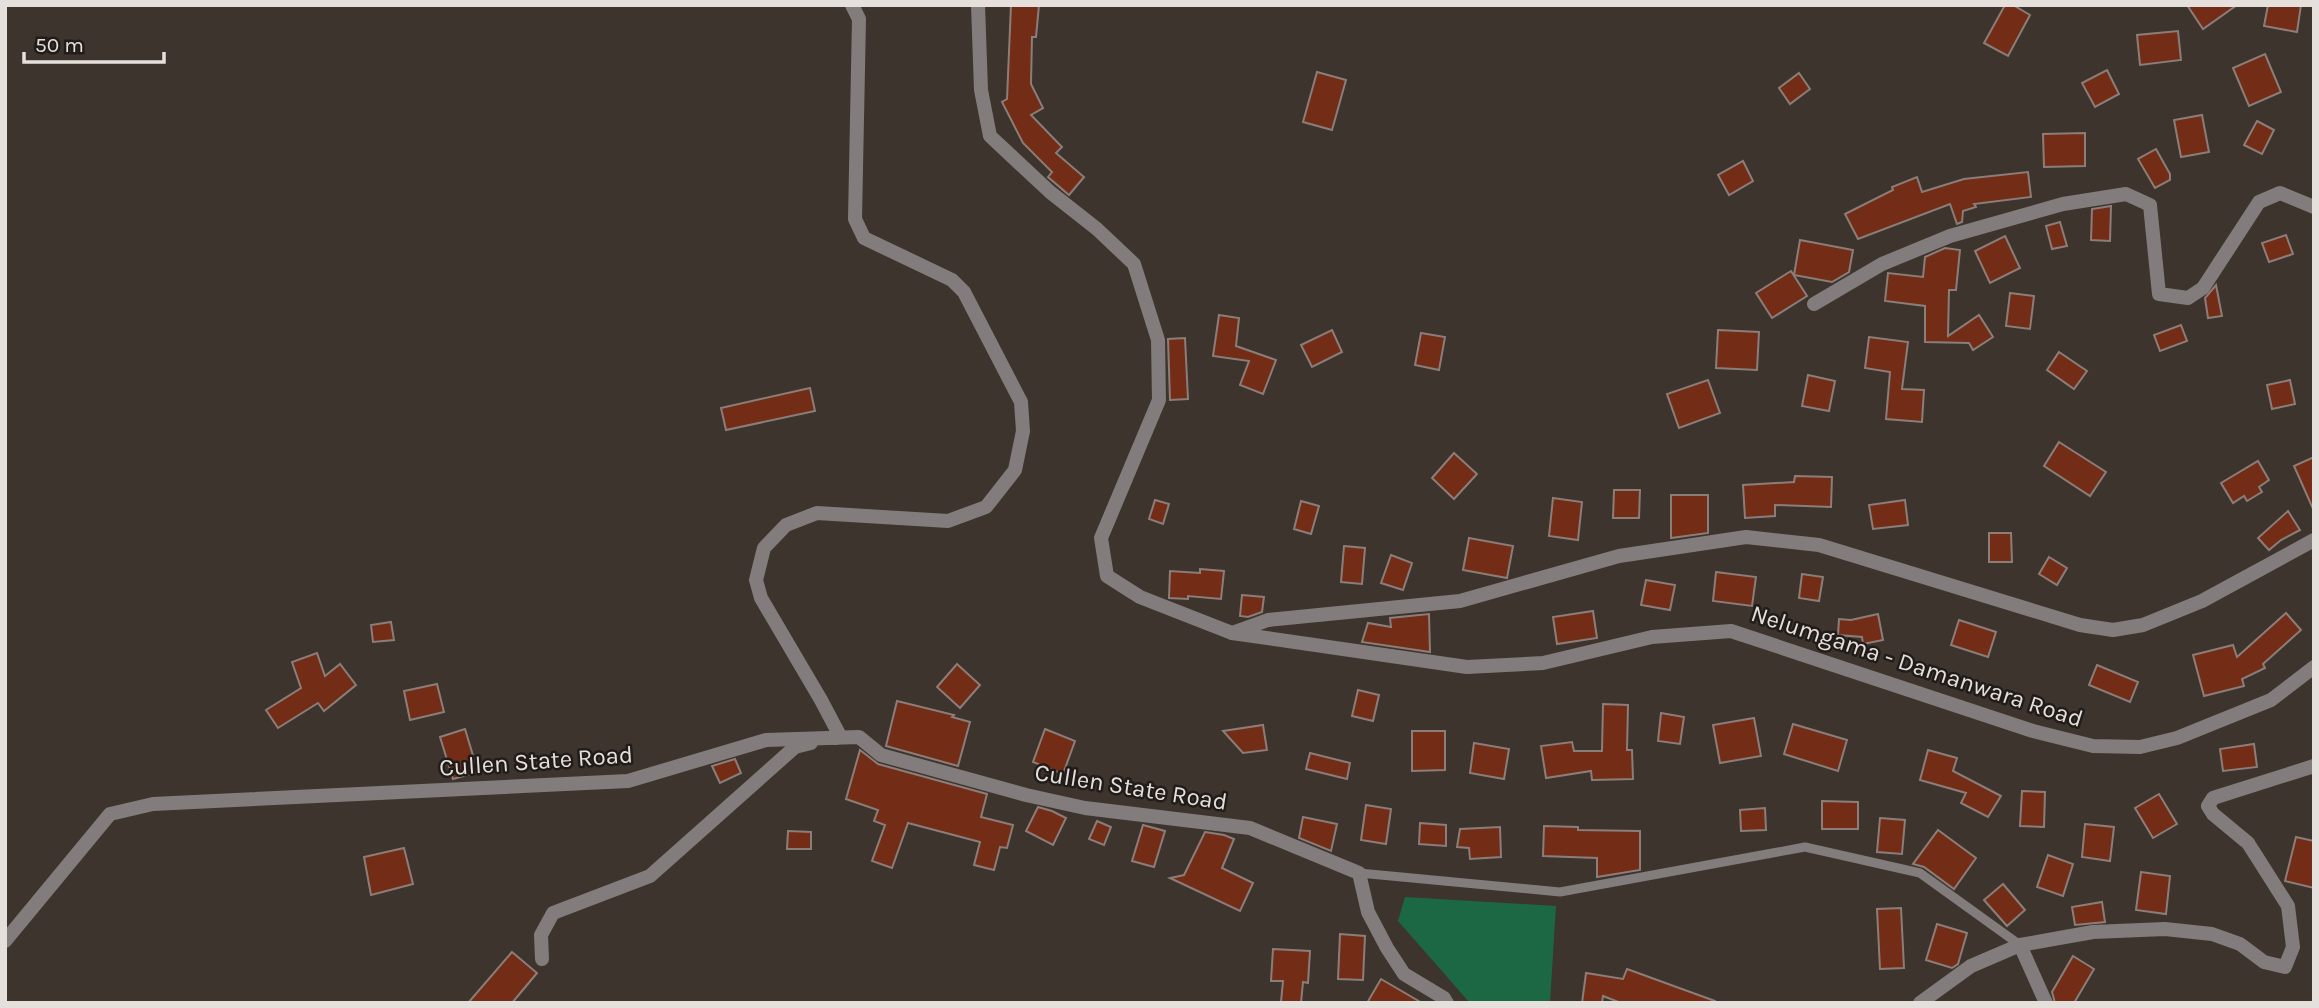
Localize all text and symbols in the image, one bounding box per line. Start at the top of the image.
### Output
scale bar [24,21,164,65]
text: 50 m [35,33,84,57]
street label: Nelumgama - Damanwara Road [1748,599,2086,733]
street label: Cullen State Road [438,740,634,782]
street label: Cullen State Road [1033,758,1229,816]

